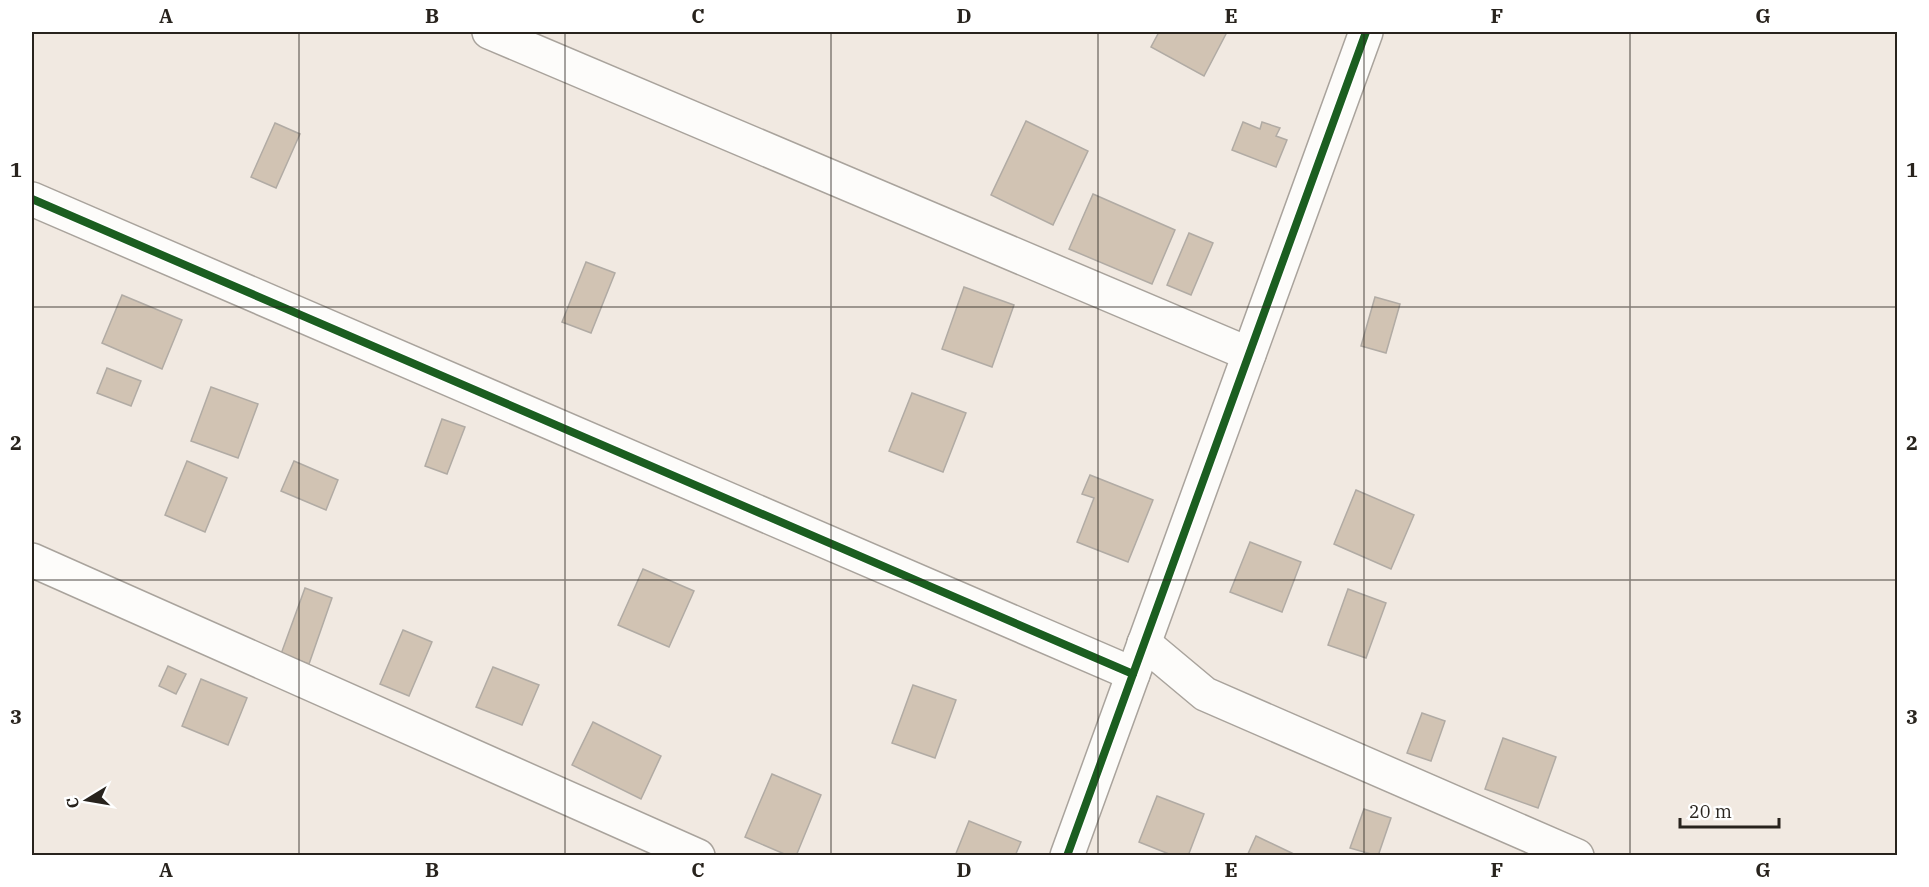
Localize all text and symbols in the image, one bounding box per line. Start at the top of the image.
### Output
text: A [159,2,173,29]
text: B [425,2,439,29]
text: C [691,2,705,29]
text: D [956,2,972,29]
text: E [1224,2,1238,29]
text: F [1491,2,1503,29]
text: G [1755,2,1771,29]
text: 1 [10,156,22,183]
text: 1 [1906,156,1918,183]
text: 2 [10,429,22,456]
text: 2 [1906,429,1918,456]
text: 3 [10,703,22,730]
text: 3 [1906,703,1918,730]
north arrow [57,770,117,830]
scale bar [1680,791,1779,829]
text: С [61,796,83,810]
text: 20 m [1689,800,1732,823]
text: A [159,856,173,883]
text: B [425,856,439,883]
text: C [691,856,705,883]
text: D [956,856,972,883]
text: E [1224,856,1238,883]
text: F [1491,856,1503,883]
text: G [1755,856,1771,883]

